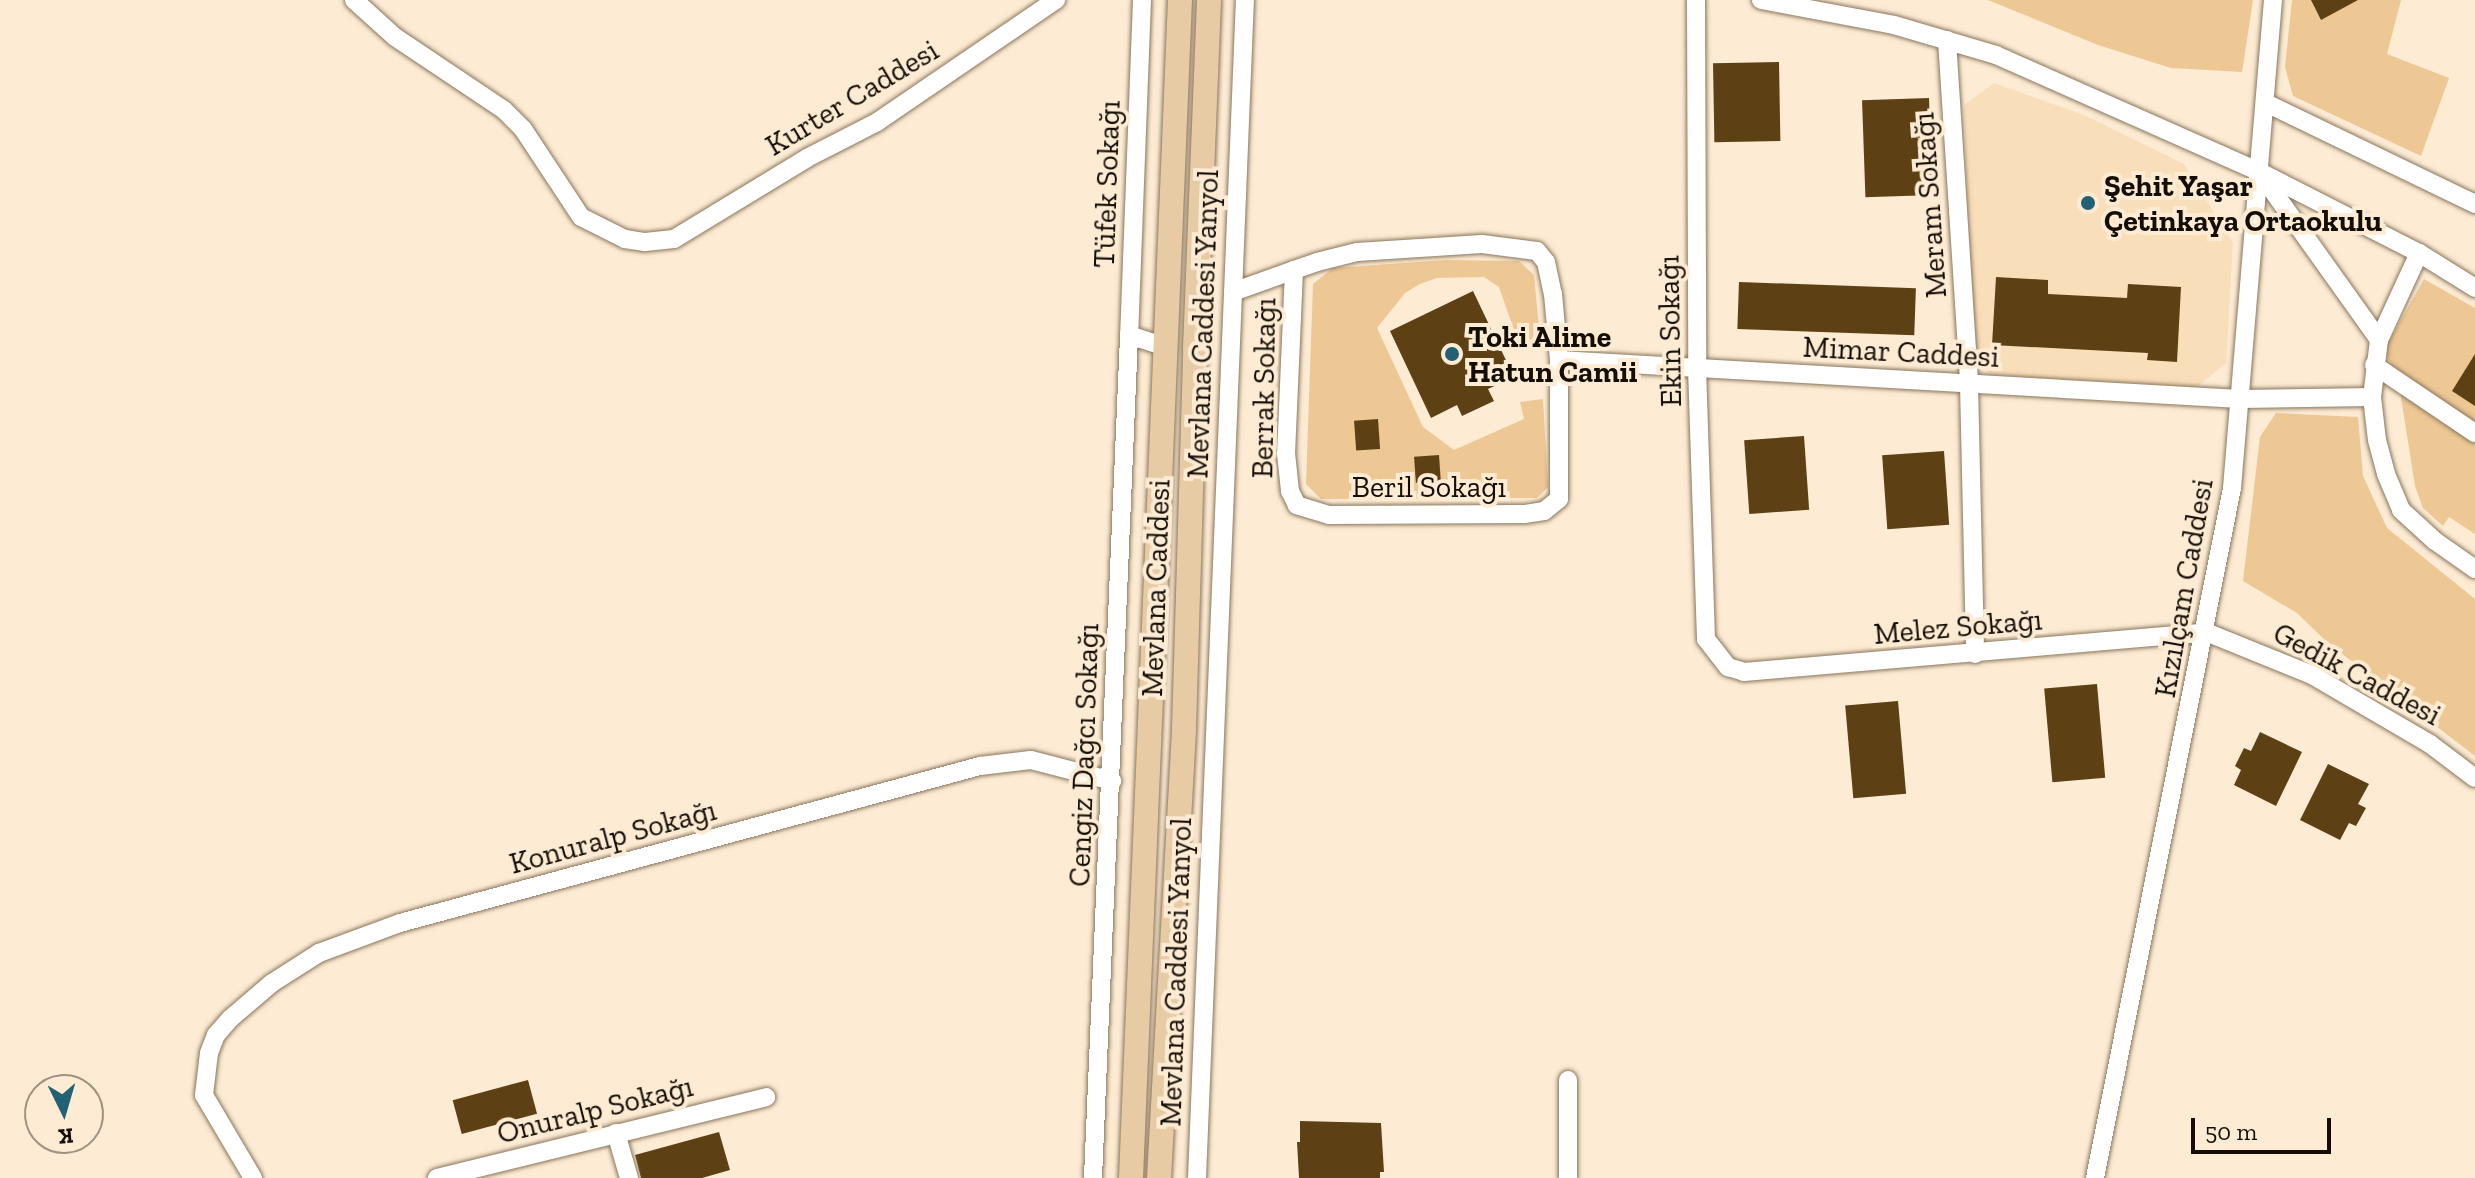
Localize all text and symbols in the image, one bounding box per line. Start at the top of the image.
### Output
street label: Kurter Caddesi [759,32,945,164]
street label: Tüfek Sokağı [1086,100,1128,268]
street label: Meram Sokağı [1906,111,1954,299]
street label: Mevlana Caddesi Yanyol [1180,168,1226,480]
place label: Şehit Yaşar Çetinkaya Ortaokulu [2104,168,2382,238]
marker: Şehit Yaşar Çetinkaya Ortaokulu [2079,194,2097,212]
street label: Ekin Sokağı [1651,255,1689,407]
street label: Berrak Sokağı [1244,297,1284,479]
place label: Toki Alime Hatun Camii [1468,319,1637,390]
street label: Mimar Caddesi [1802,329,2000,375]
marker: Toki Alime Hatun Camii [1443,345,1461,363]
street label: Beril Sokağı [1352,469,1506,505]
street label: Kızılçam Caddesi [2147,476,2221,700]
street label: Mevlana Caddesi [1134,479,1178,697]
street label: Melez Sokağı [1872,602,2044,652]
street label: Gedik Caddesi [2267,615,2447,733]
street label: Cengiz Dağcı Sokağı [1061,623,1107,887]
street label: Konuralp Sokağı [506,792,720,882]
street label: Mevlana Caddesi Yanyol [1153,816,1199,1128]
street label: Onuralp Sokağı [493,1068,697,1152]
north arrow [24,1074,104,1154]
scale bar [2195,1102,2335,1152]
text: 50 m [2205,1117,2257,1146]
text: K [57,1122,75,1151]

